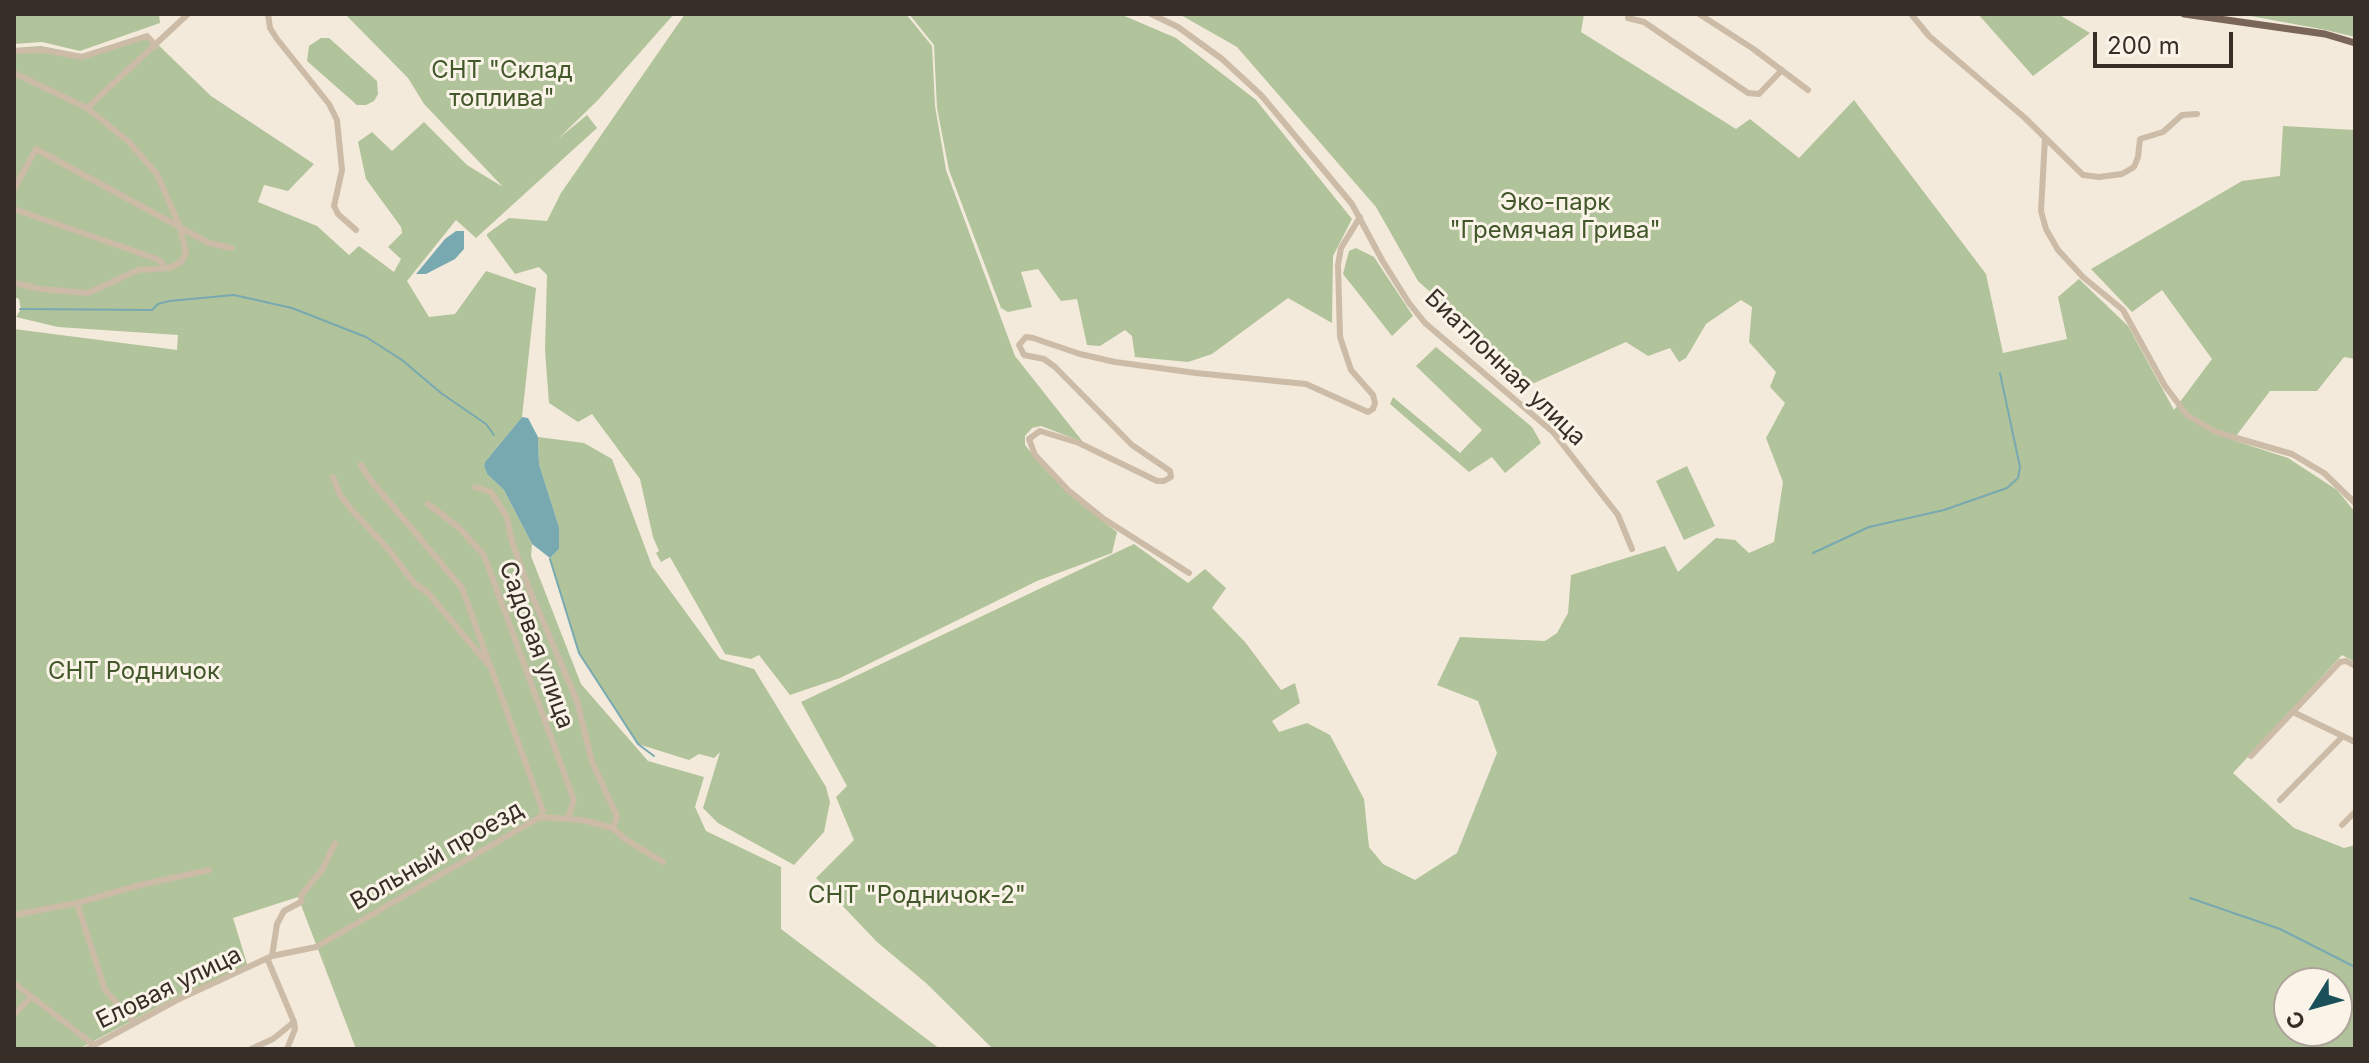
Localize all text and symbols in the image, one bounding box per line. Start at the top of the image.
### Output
scale bar [2097,16,2237,66]
text: 200 m [2107,31,2180,60]
park label: СНТ "Склад топлива" [431,57,573,113]
park label: Эко-парк "Гремячая Грива" [1449,189,1661,245]
street label: Биатлонная улица [1419,284,1591,452]
street label: Садовая улица [492,557,580,733]
park label: СНТ Родничок [48,658,220,686]
street label: Вольный проезд [346,795,528,917]
park label: СНТ "Родничок-2" [808,882,1026,910]
street label: Еловая улица [92,940,246,1036]
north arrow [2273,967,2353,1047]
text: С [2280,1006,2311,1035]

